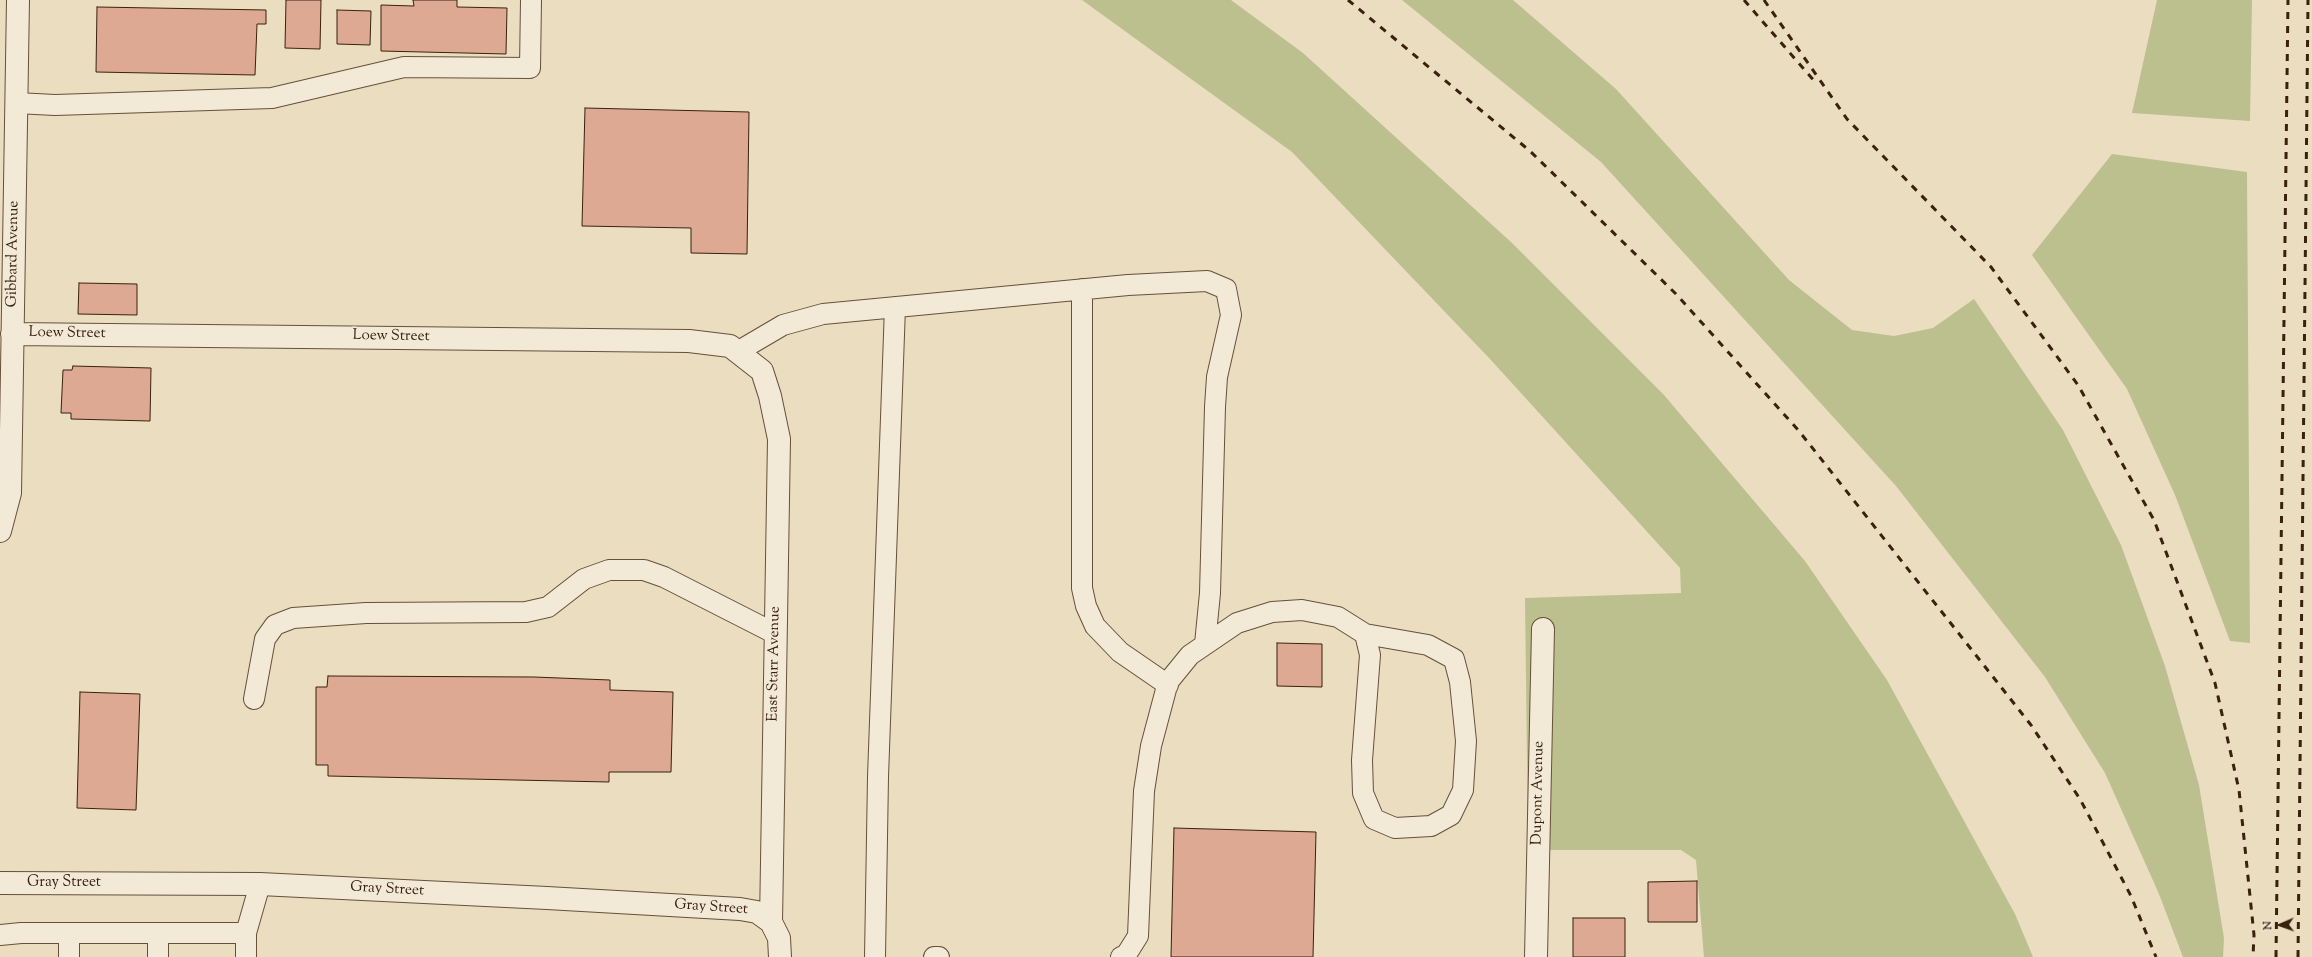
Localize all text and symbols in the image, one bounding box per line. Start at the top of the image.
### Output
street label: Gibbard Avenue [4,200,24,308]
street label: Loew Street [28,324,106,344]
street label: Loew Street [352,327,430,347]
street label: East Starr Avenue [765,606,785,722]
street label: Dupont Avenue [1529,741,1549,845]
street label: Gray Street [27,874,101,892]
street label: Gray Street [350,879,424,901]
street label: Gray Street [673,896,749,920]
north arrow [2260,905,2300,945]
text: N [2260,921,2276,930]

